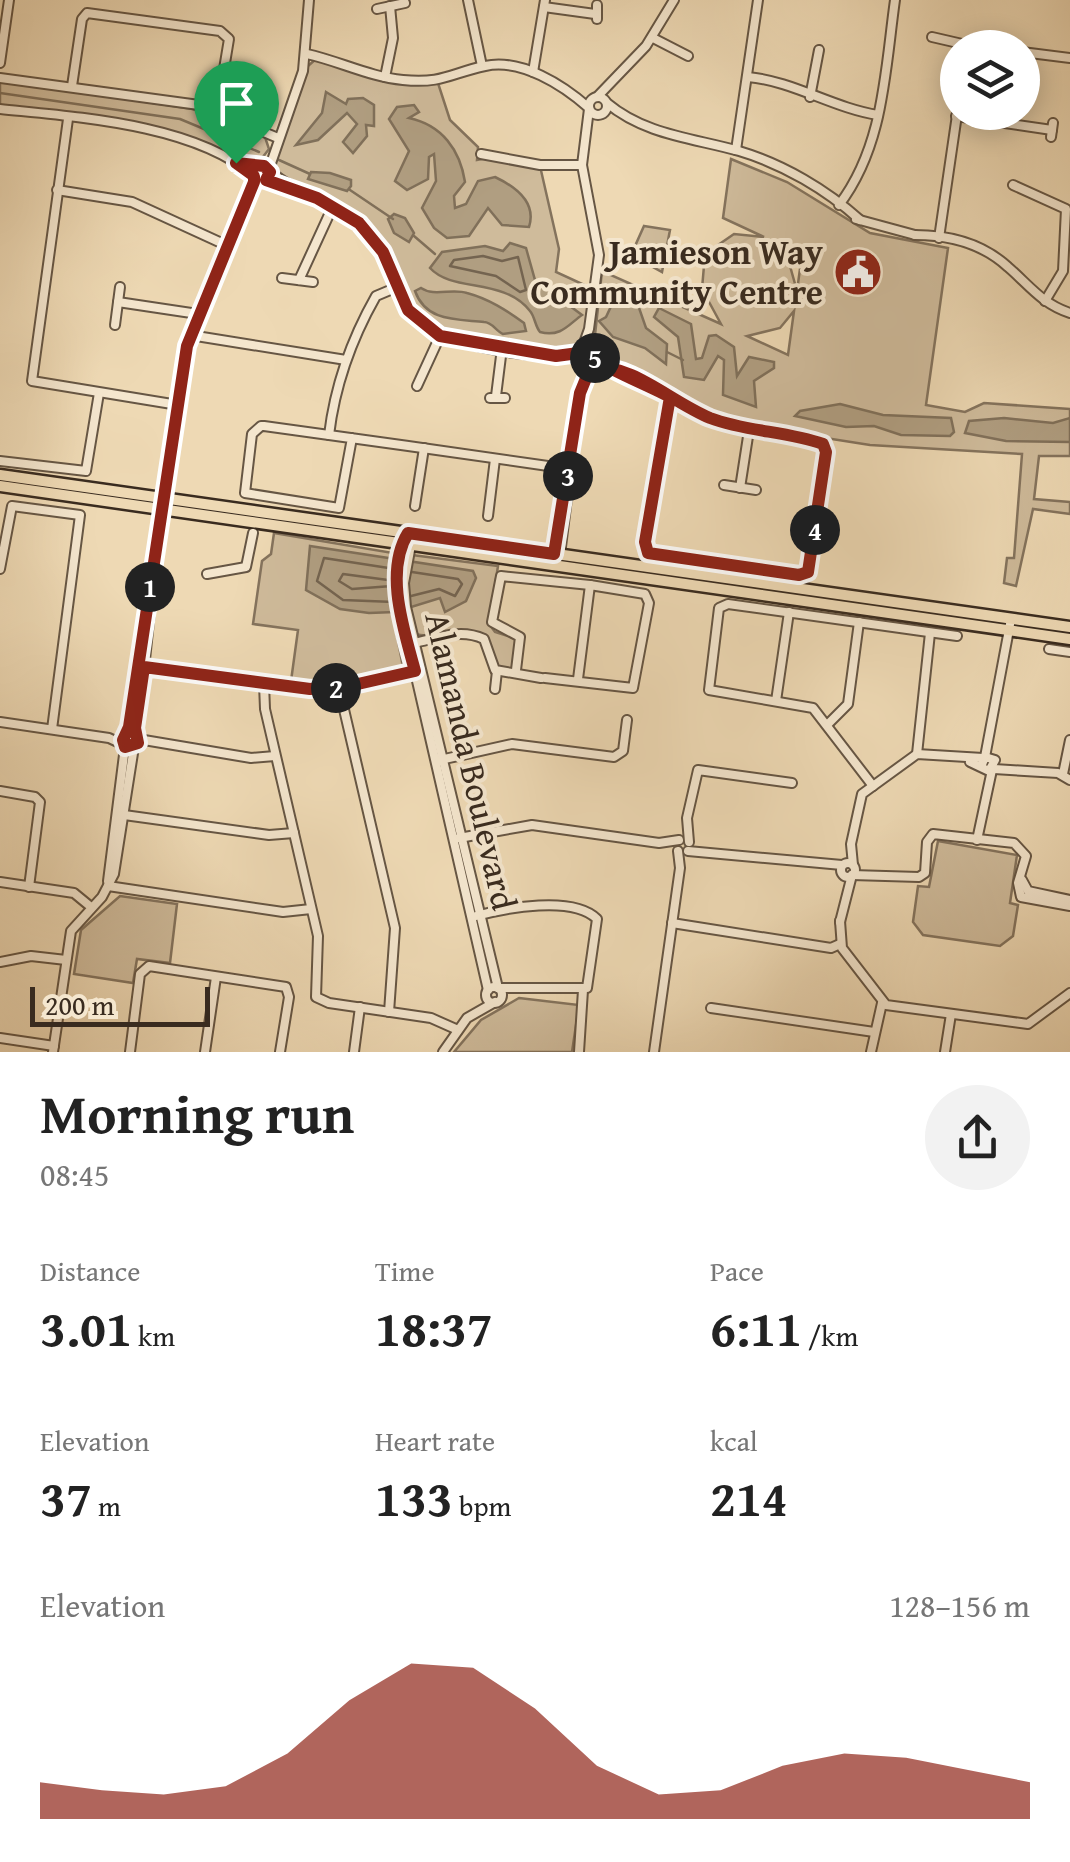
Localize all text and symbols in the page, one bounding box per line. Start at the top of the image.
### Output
map controls [940,30,1040,130]
button: layers [940,30,1040,130]
pin [194,61,279,164]
icon: arrive [209,76,264,131]
place label: Jamieson Way Community Centre [530,226,823,317]
public building icon: Jamieson Way Community Centre [832,246,884,298]
pin: 5 [570,333,620,383]
text: 5 [588,337,602,378]
pin: 3 [543,451,593,501]
text: 3 [561,455,575,496]
pin: 4 [790,505,840,555]
text: 4 [808,509,822,550]
pin: 1 [125,562,175,612]
text: 1 [143,566,157,607]
street label: Alamanda Boulevard [412,607,531,915]
pin: 2 [311,663,361,713]
text: 2 [329,667,343,708]
scale bar [30,982,210,1026]
text: 200 m [45,984,114,1025]
text: Morning run [40,1073,354,1153]
button: share [925,1085,1030,1190]
text: 08:45 [40,1151,109,1198]
text: Distance [40,1250,140,1291]
text: Time [375,1250,435,1291]
text: Pace [710,1250,764,1291]
text: 3.01 [40,1291,132,1364]
text: 18:37 [375,1291,493,1364]
text: 6:11 [710,1291,802,1364]
text: km [132,1315,175,1356]
text: /km [802,1315,858,1356]
text: Elevation [40,1420,150,1461]
text: Heart rate [375,1420,495,1461]
text: kcal [710,1420,758,1461]
text: 37 [40,1461,92,1534]
text: 133 [375,1461,453,1534]
text: 214 [710,1461,788,1534]
text: m [92,1485,121,1526]
text: bpm [453,1485,511,1526]
text: Elevation [40,1582,165,1629]
text: 128–156 m [889,1582,1030,1629]

